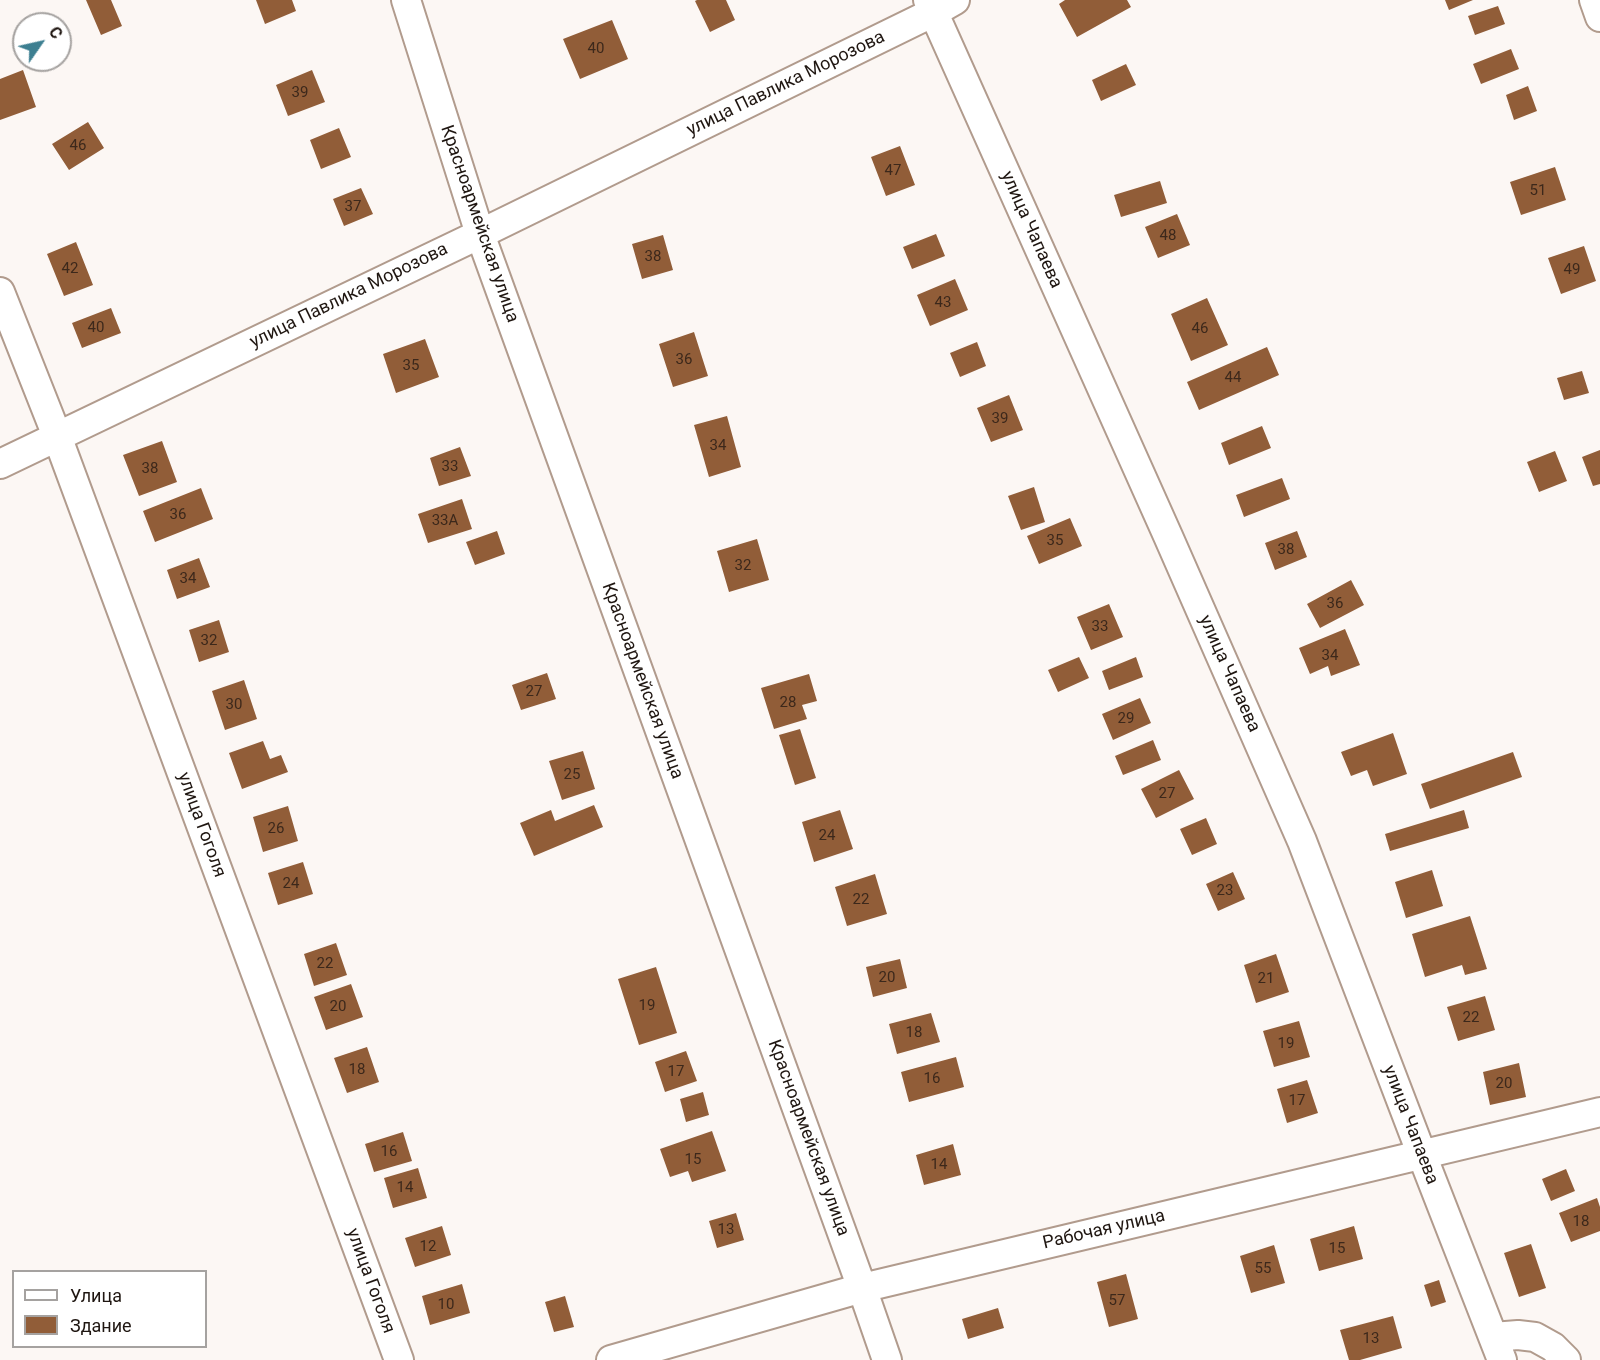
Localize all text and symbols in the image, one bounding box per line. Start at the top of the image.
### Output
north arrow [12,12,72,72]
text: С [45,23,66,42]
street label: улица Павлика Морозова [684,27,888,141]
house number: 40 [588,40,604,58]
house number: 39 [292,84,308,102]
street label: Красноармейская улица [435,123,523,325]
house number: 46 [70,137,86,155]
house number: 47 [885,162,901,180]
street label: улица Чапаева [996,168,1066,292]
house number: 51 [1530,182,1546,200]
house number: 37 [345,198,361,216]
house number: 48 [1160,227,1176,245]
street label: улица Павлика Морозова [247,239,451,353]
house number: 38 [645,248,661,266]
house number: 42 [62,260,78,278]
house number: 49 [1564,261,1580,279]
house number: 43 [935,294,951,312]
house number: 40 [88,319,104,337]
house number: 46 [1192,320,1208,338]
house number: 36 [676,351,692,369]
house number: 35 [403,357,419,375]
house number: 44 [1225,369,1241,387]
house number: 39 [992,410,1008,428]
house number: 34 [710,437,726,455]
house number: 33 [442,458,458,476]
house number: 38 [142,460,158,478]
house number: 36 [170,506,186,524]
house number: 33А [432,512,458,530]
house number: 35 [1047,532,1063,550]
house number: 38 [1278,541,1294,559]
house number: 32 [735,557,751,575]
house number: 34 [180,570,196,588]
street label: Красноармейская улица [596,580,688,782]
house number: 36 [1327,595,1343,613]
street label: улица Чапаева [1194,612,1264,736]
house number: 33 [1092,618,1108,636]
house number: 32 [201,632,217,650]
house number: 34 [1322,647,1338,665]
house number: 27 [526,683,542,701]
house number: 28 [780,694,796,712]
house number: 30 [226,696,242,714]
house number: 29 [1118,710,1134,728]
house number: 25 [564,766,580,784]
street label: улица Гоголя [172,769,230,881]
house number: 27 [1159,785,1175,803]
house number: 26 [268,820,284,838]
house number: 24 [819,827,835,845]
house number: 24 [283,875,299,893]
house number: 23 [1217,882,1233,900]
house number: 22 [853,891,869,909]
house number: 22 [317,955,333,973]
house number: 20 [879,969,895,987]
house number: 21 [1258,970,1274,988]
house number: 19 [639,997,655,1015]
house number: 20 [330,998,346,1016]
house number: 22 [1463,1009,1479,1027]
house number: 18 [906,1024,922,1042]
house number: 19 [1278,1035,1294,1053]
street label: Красноармейская улица [762,1037,854,1239]
house number: 18 [349,1061,365,1079]
street label: улица Чапаева [1377,1062,1443,1188]
house number: 17 [668,1063,684,1081]
house number: 16 [924,1070,940,1088]
house number: 20 [1496,1075,1512,1093]
house number: 17 [1289,1092,1305,1110]
house number: 16 [381,1143,397,1161]
house number: 15 [685,1151,701,1169]
house number: 14 [931,1156,947,1174]
house number: 14 [397,1179,413,1197]
street label: Рабочая улица [1041,1205,1167,1255]
house number: 18 [1573,1213,1589,1231]
house number: 13 [718,1221,734,1239]
street label: улица Гоголя [341,1225,399,1337]
house number: 12 [420,1238,436,1256]
house number: 15 [1329,1240,1345,1258]
house number: 55 [1255,1260,1271,1278]
legend [12,1270,207,1348]
text: Улица [70,1285,122,1306]
house number: 57 [1109,1292,1125,1310]
house number: 10 [438,1296,454,1314]
text: Здание [70,1315,132,1336]
house number: 13 [1363,1330,1379,1348]

